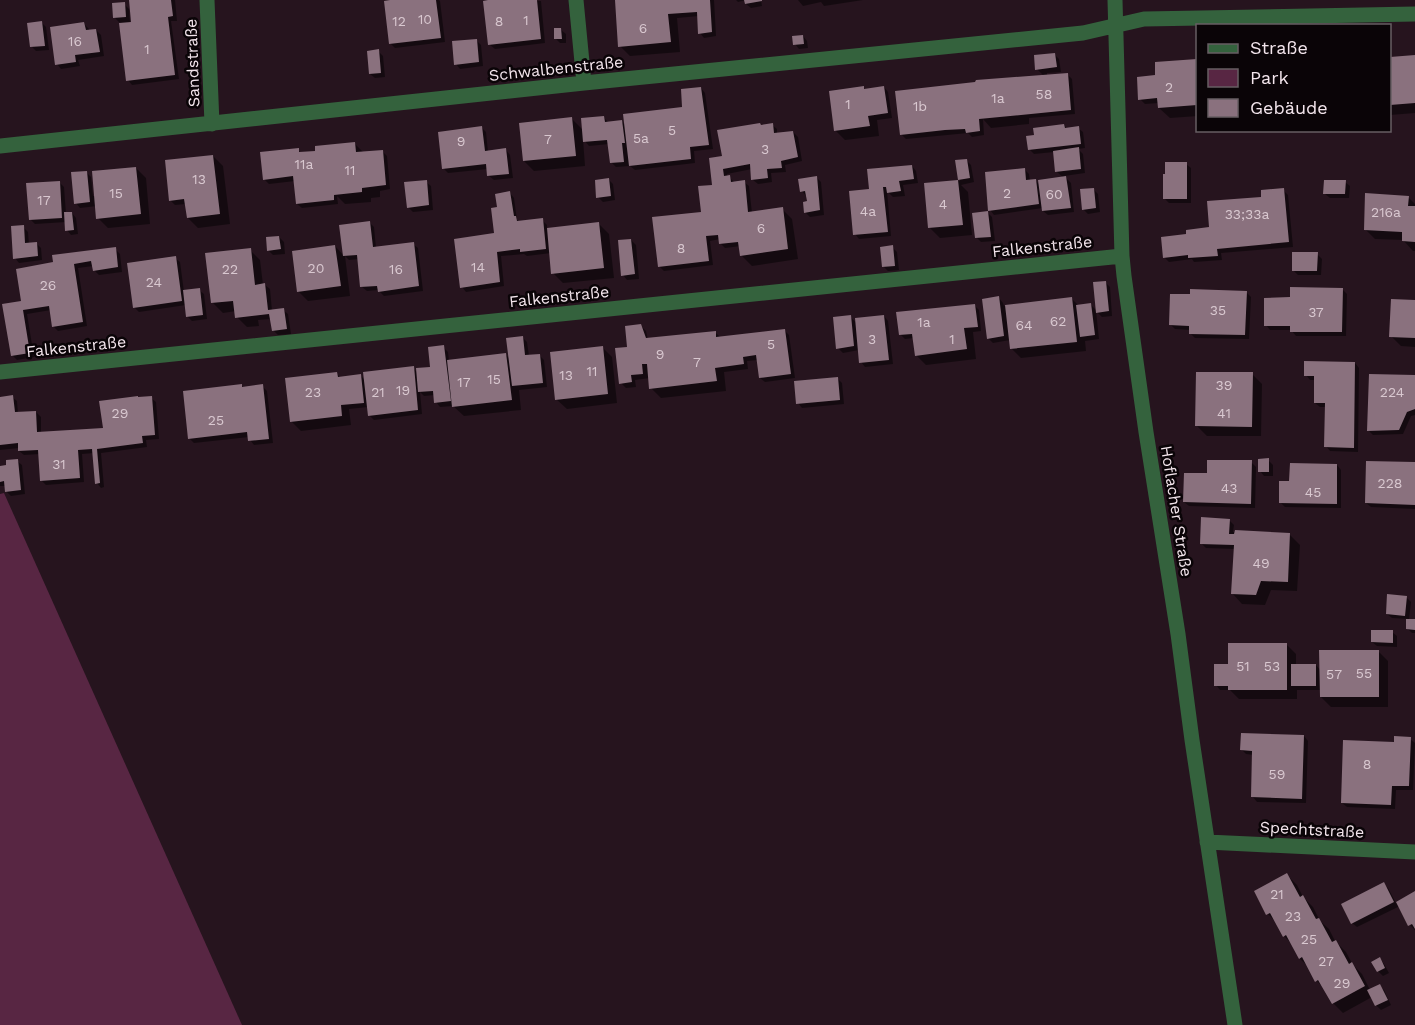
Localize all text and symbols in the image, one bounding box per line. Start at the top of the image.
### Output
house number: 10 [418,11,432,27]
house number: 1 [523,12,529,28]
house number: 12 [392,13,406,29]
house number: 8 [495,13,503,29]
street label: Sandstraße [181,18,204,108]
house number: 6 [639,20,647,36]
legend [1196,24,1391,132]
house number: 16 [68,33,82,49]
text: Straße [1250,37,1308,58]
house number: 1 [144,41,150,57]
street label: Schwalbenstraße [488,52,624,85]
text: Park [1250,67,1289,88]
house number: 2 [1165,79,1173,95]
house number: 58 [1036,86,1052,102]
house number: 1a [991,90,1005,106]
house number: 1 [845,96,851,112]
text: Gebäude [1250,97,1328,118]
house number: 1b [913,98,927,114]
house number: 5 [668,122,676,138]
house number: 5a [633,130,649,146]
house number: 7 [544,131,552,147]
house number: 9 [457,133,465,149]
house number: 3 [761,141,769,157]
house number: 11a [295,156,313,172]
house number: 11 [345,162,355,178]
house number: 13 [192,171,206,187]
house number: 15 [109,185,123,201]
house number: 2 [1003,185,1011,201]
house number: 60 [1045,186,1063,202]
house number: 17 [37,192,51,208]
house number: 4 [939,196,947,212]
house number: 4a [860,203,876,219]
house number: 216a [1371,204,1401,220]
house number: 33;33a [1225,206,1269,222]
house number: 6 [757,220,765,236]
street label: Falkenstraße [991,232,1093,261]
house number: 8 [677,240,685,256]
house number: 14 [471,259,485,275]
house number: 20 [308,260,324,276]
house number: 22 [222,261,238,277]
house number: 16 [389,261,403,277]
house number: 24 [146,274,162,290]
house number: 26 [40,277,56,293]
street label: Falkenstraße [508,282,610,311]
house number: 35 [1210,302,1226,318]
house number: 37 [1308,304,1324,320]
house number: 62 [1050,313,1066,329]
house number: 1a [917,314,931,330]
house number: 64 [1015,317,1033,333]
house number: 3 [868,331,876,347]
house number: 1 [949,331,955,347]
street label: Falkenstraße [25,332,127,361]
house number: 5 [767,336,775,352]
house number: 9 [656,346,664,362]
house number: 7 [693,354,701,370]
house number: 11 [587,363,597,379]
house number: 13 [559,367,573,383]
house number: 15 [487,371,501,387]
house number: 17 [457,374,471,390]
house number: 39 [1216,377,1232,393]
house number: 19 [396,382,410,398]
house number: 23 [305,384,321,400]
house number: 21 [371,384,385,400]
house number: 224 [1380,384,1404,400]
house number: 29 [112,405,128,421]
house number: 41 [1217,405,1231,421]
house number: 25 [208,412,224,428]
street label: Hoflacher Straße [1157,444,1196,578]
house number: 31 [52,456,66,472]
house number: 228 [1378,475,1402,491]
house number: 43 [1221,480,1237,496]
house number: 45 [1305,484,1321,500]
house number: 49 [1252,555,1270,571]
house number: 51 [1236,658,1250,674]
house number: 53 [1264,658,1280,674]
house number: 55 [1356,665,1372,681]
house number: 57 [1326,666,1342,682]
house number: 8 [1363,756,1371,772]
house number: 59 [1269,766,1285,782]
street label: Spechtstraße [1259,817,1365,842]
house number: 21 [1270,886,1284,902]
house number: 23 [1285,908,1301,924]
house number: 25 [1301,931,1317,947]
house number: 27 [1318,953,1334,969]
house number: 29 [1334,975,1350,991]

